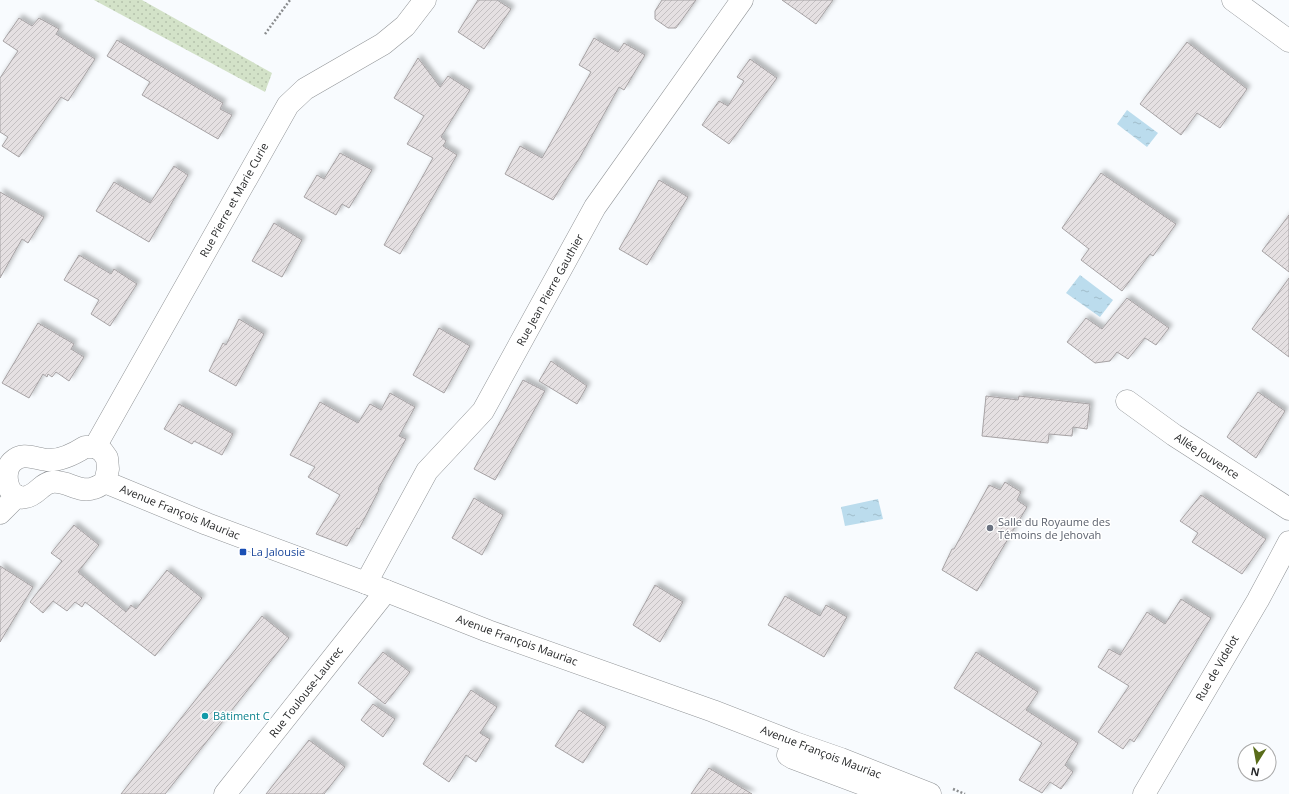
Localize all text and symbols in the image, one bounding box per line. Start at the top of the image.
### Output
street label: Rue Pierre et Marie Curie [196,140,271,260]
street label: Rue Jean Pierre Gauthier [512,231,587,348]
street label: Allée Jouvence [1172,429,1242,482]
street label: Avenue François Mauriac [118,481,243,543]
place label: Salle du Royaume des Témoins de Jehovah [998,514,1110,542]
marker: Salle du Royaume des Témoins de Jehovah [985,523,995,533]
place label: La Jalousie [251,544,305,559]
marker: La Jalousie [238,547,248,557]
street label: Avenue François Mauriac [454,611,580,669]
street label: Rue de Videlot [1192,632,1242,703]
street label: Rue Toulouse-Lautrec [265,643,346,740]
place label: Bâtiment C [213,708,270,723]
marker: Bâtiment C [200,711,210,721]
street label: Avenue François Mauriac [759,722,884,782]
north arrow [1237,742,1277,782]
text: N [1249,764,1261,781]

